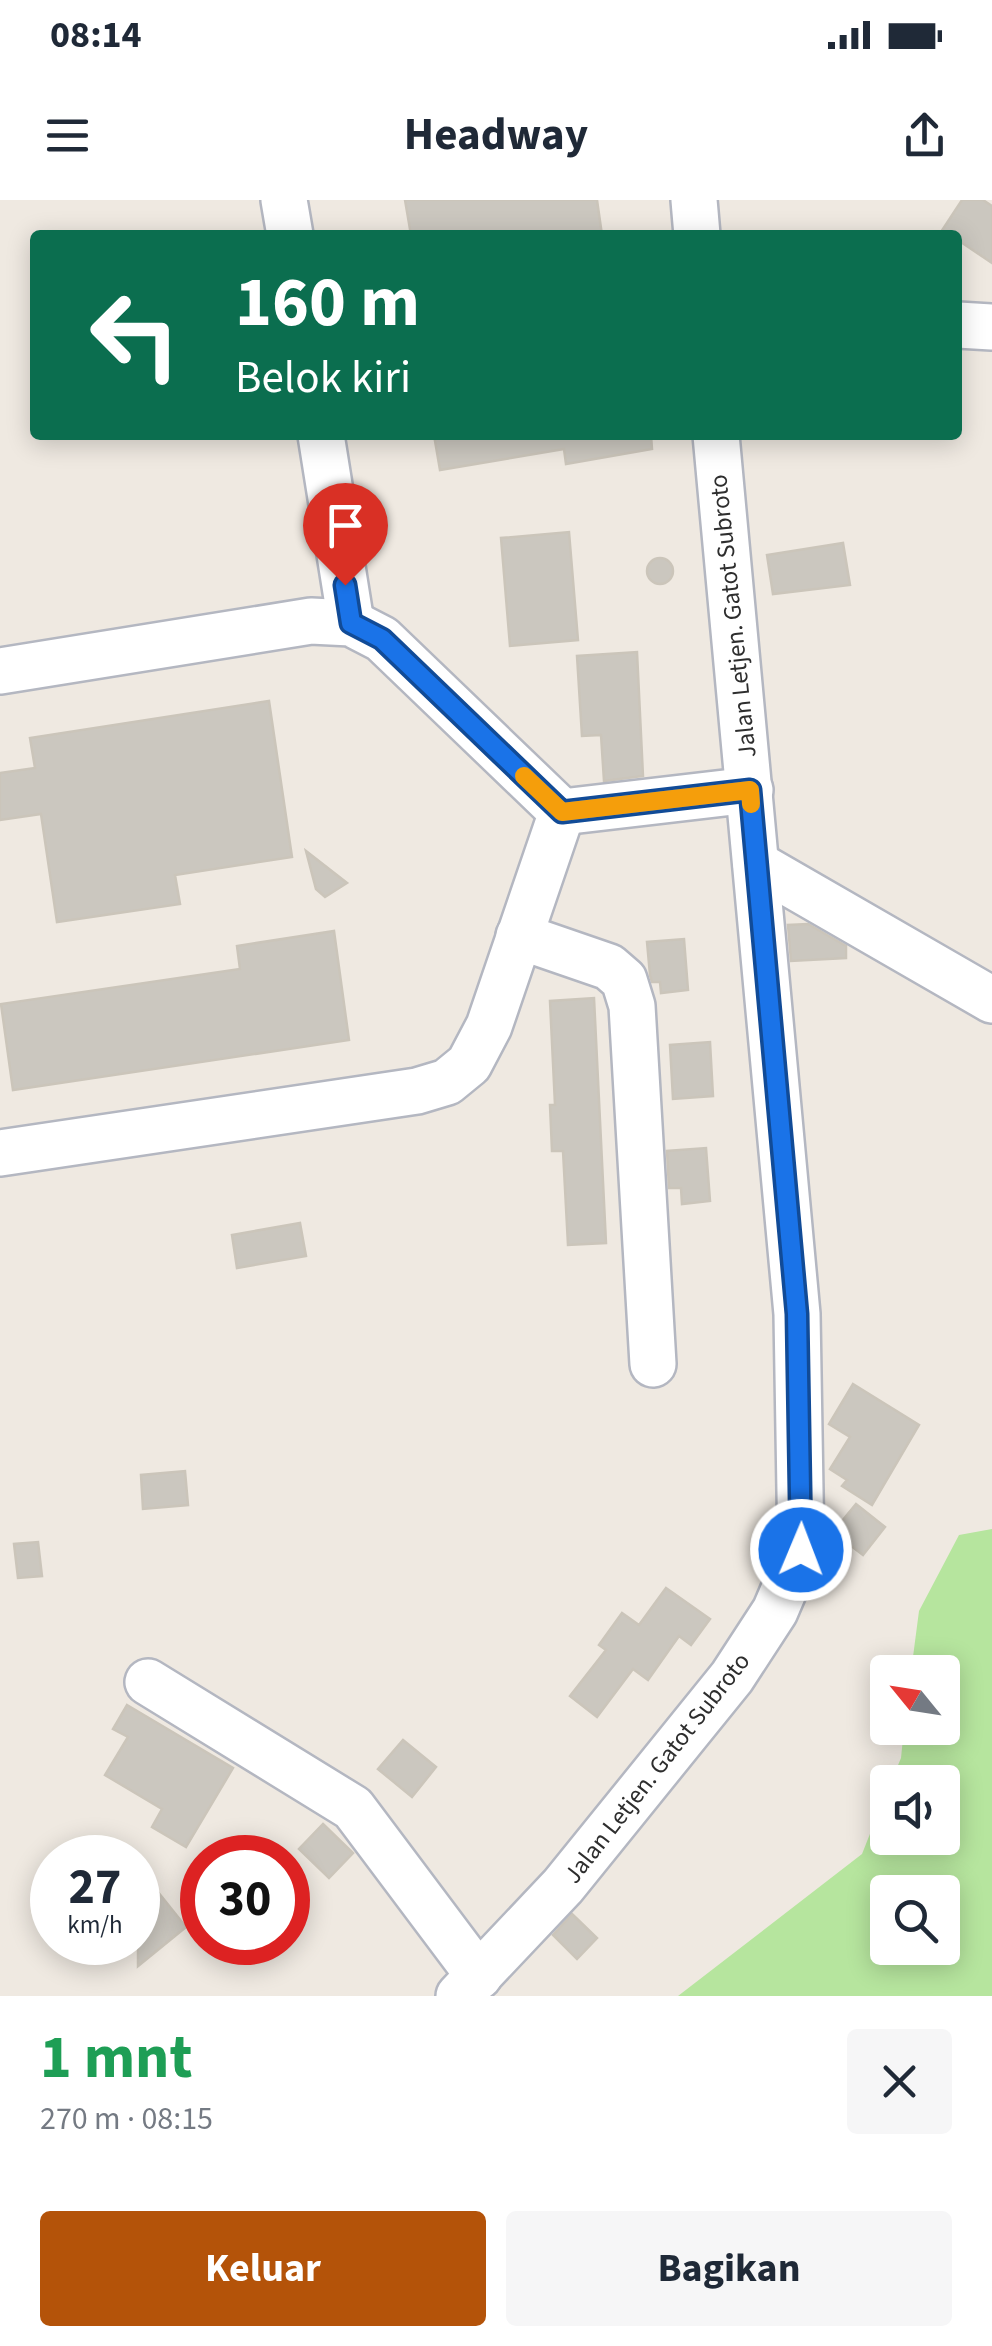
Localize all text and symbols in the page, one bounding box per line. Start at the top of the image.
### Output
text: 08:14 [50,8,142,62]
text: Headway [404,103,588,167]
icon: menu [40,108,95,163]
icon: share [897,108,952,163]
text: 160 m [235,253,420,353]
icon: left [70,270,200,400]
text: Belok kiri [235,346,411,410]
street label: Jalan Letjen. Gatot Subroto [700,473,766,759]
pin [303,483,388,586]
icon: arrive [318,498,373,553]
position arrow [749,1498,853,1602]
street label: Jalan Letjen. Gatot Subroto [555,1645,759,1891]
north arrow [870,1655,960,1745]
map controls [870,1655,960,1965]
button: sound [870,1765,960,1855]
speed limit sign: 30 [180,1835,310,1965]
text: 27 [69,1852,121,1923]
button: search [870,1875,960,1965]
text: km/h [67,1907,123,1943]
text: 1 mnt [40,2016,192,2101]
button: close [847,2029,952,2134]
text: 270 m · 08:15 [40,2096,213,2142]
button: Keluar [40,2211,486,2326]
button: Bagikan [506,2211,952,2326]

